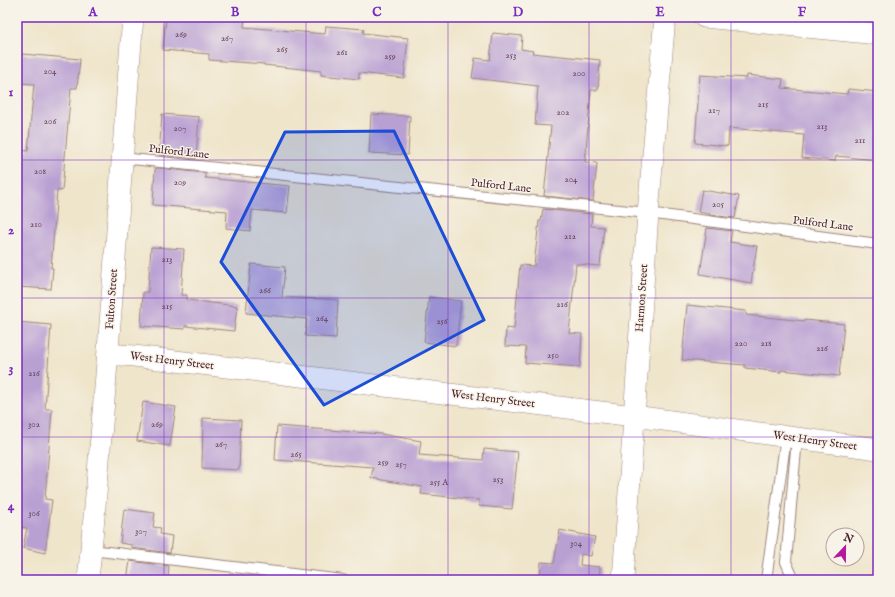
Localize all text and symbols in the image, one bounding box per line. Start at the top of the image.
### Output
text: A [88,4,99,21]
text: B [231,4,240,21]
text: C [372,4,382,21]
text: D [513,4,524,21]
text: E [655,4,665,21]
text: F [798,4,807,21]
house number: 269 [175,29,187,40]
house number: 267 [221,33,233,44]
house number: 265 [276,44,288,55]
house number: 261 [336,47,348,58]
house number: 253 [506,50,516,61]
house number: 259 [384,51,396,62]
house number: 204 [43,66,57,77]
house number: 200 [572,68,586,79]
text: 1 [9,84,14,101]
house number: 215 [758,99,769,110]
house number: 217 [708,105,720,116]
house number: 202 [557,107,569,118]
house number: 206 [44,116,56,127]
house number: 213 [817,121,827,132]
house number: 207 [174,123,186,134]
house number: 211 [855,135,865,146]
street label: Pulford Lane [148,142,210,162]
house number: 208 [34,166,47,177]
house number: 204 [564,174,578,185]
street label: Pulford Lane [470,176,532,196]
house number: 209 [174,177,186,188]
house number: 205 [712,199,725,210]
street label: Pulford Lane [792,213,854,235]
house number: 210 [30,219,42,230]
text: 2 [8,222,14,239]
house number: 212 [564,231,576,242]
house number: 213 [162,254,172,265]
street label: Harmon Street [633,263,651,332]
street label: Fulton Street [103,268,121,330]
house number: 266 [259,285,271,296]
house number: 216 [556,299,568,310]
house number: 215 [162,301,173,312]
house number: 264 [316,313,329,324]
house number: 256 [436,316,448,327]
house number: 220 [735,338,747,349]
house number: 218 [760,338,772,349]
house number: 216 [816,343,828,354]
street label: West Henry Street [129,349,215,373]
house number: 250 [547,350,559,361]
text: 3 [9,360,14,377]
house number: 216 [28,368,40,379]
street label: West Henry Street [450,387,536,411]
house number: 302 [28,419,40,430]
house number: 269 [151,419,163,430]
street label: West Henry Street [772,428,858,454]
house number: 267 [215,439,227,450]
house number: 265 [290,449,302,460]
house number: 259 [377,457,389,468]
house number: 257 [395,459,407,470]
house number: 253 [493,474,503,485]
house number: 255 A [430,477,449,488]
text: 4 [8,498,15,515]
house number: 306 [28,508,40,519]
house number: 307 [135,526,147,537]
north arrow [825,527,865,567]
text: N [840,530,856,547]
house number: 304 [570,538,583,549]

